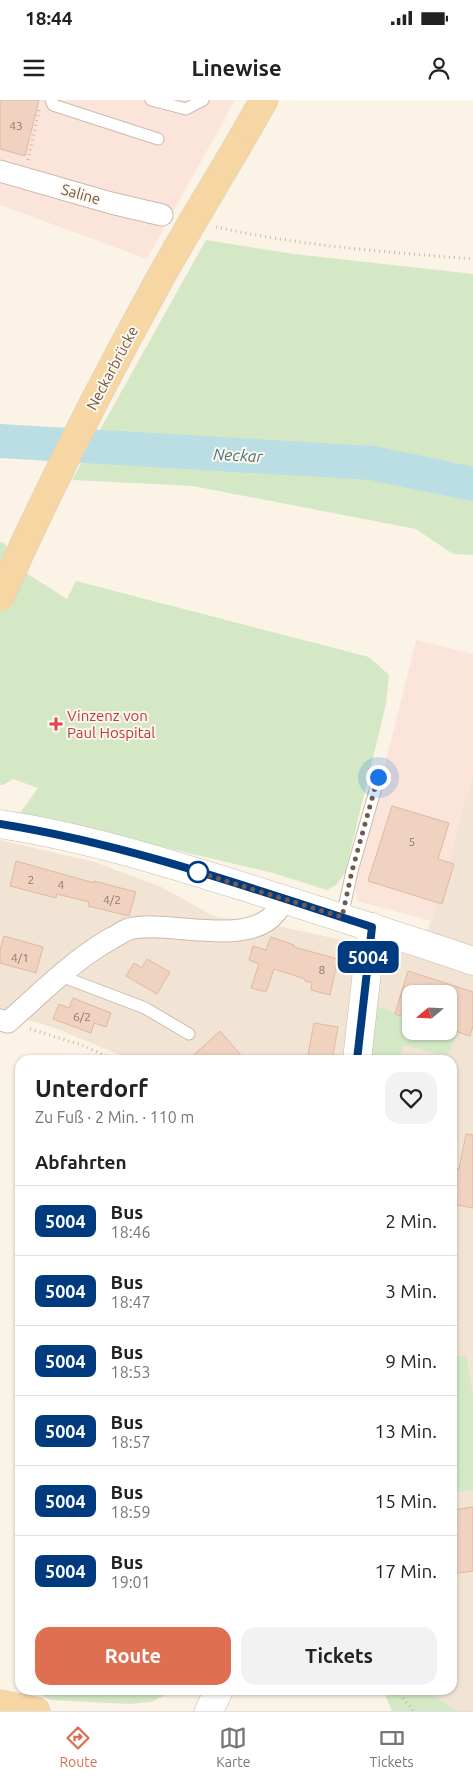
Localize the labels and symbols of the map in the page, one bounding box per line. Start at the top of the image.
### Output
house number: 43 [9,119,23,132]
street label: Saline [59,180,103,208]
street label: Neckarbrücke [83,323,141,413]
water label: Neckar [213,445,264,465]
place label: Vinzenz von Paul Hospital [67,707,155,741]
marker: Vinzenz von Paul Hospital [49,717,63,731]
your location [366,765,391,790]
house number: 5 [409,835,415,848]
unlabelled marker [187,861,209,883]
house number: 2 [28,873,34,886]
house number: 4 [58,878,65,891]
house number: 4/2 [103,893,121,906]
line badge: 5004 [333,941,403,973]
house number: 4/1 [11,951,29,964]
house number: 8 [319,963,326,976]
north arrow [402,985,458,1040]
house number: 6/2 [73,1010,91,1023]

